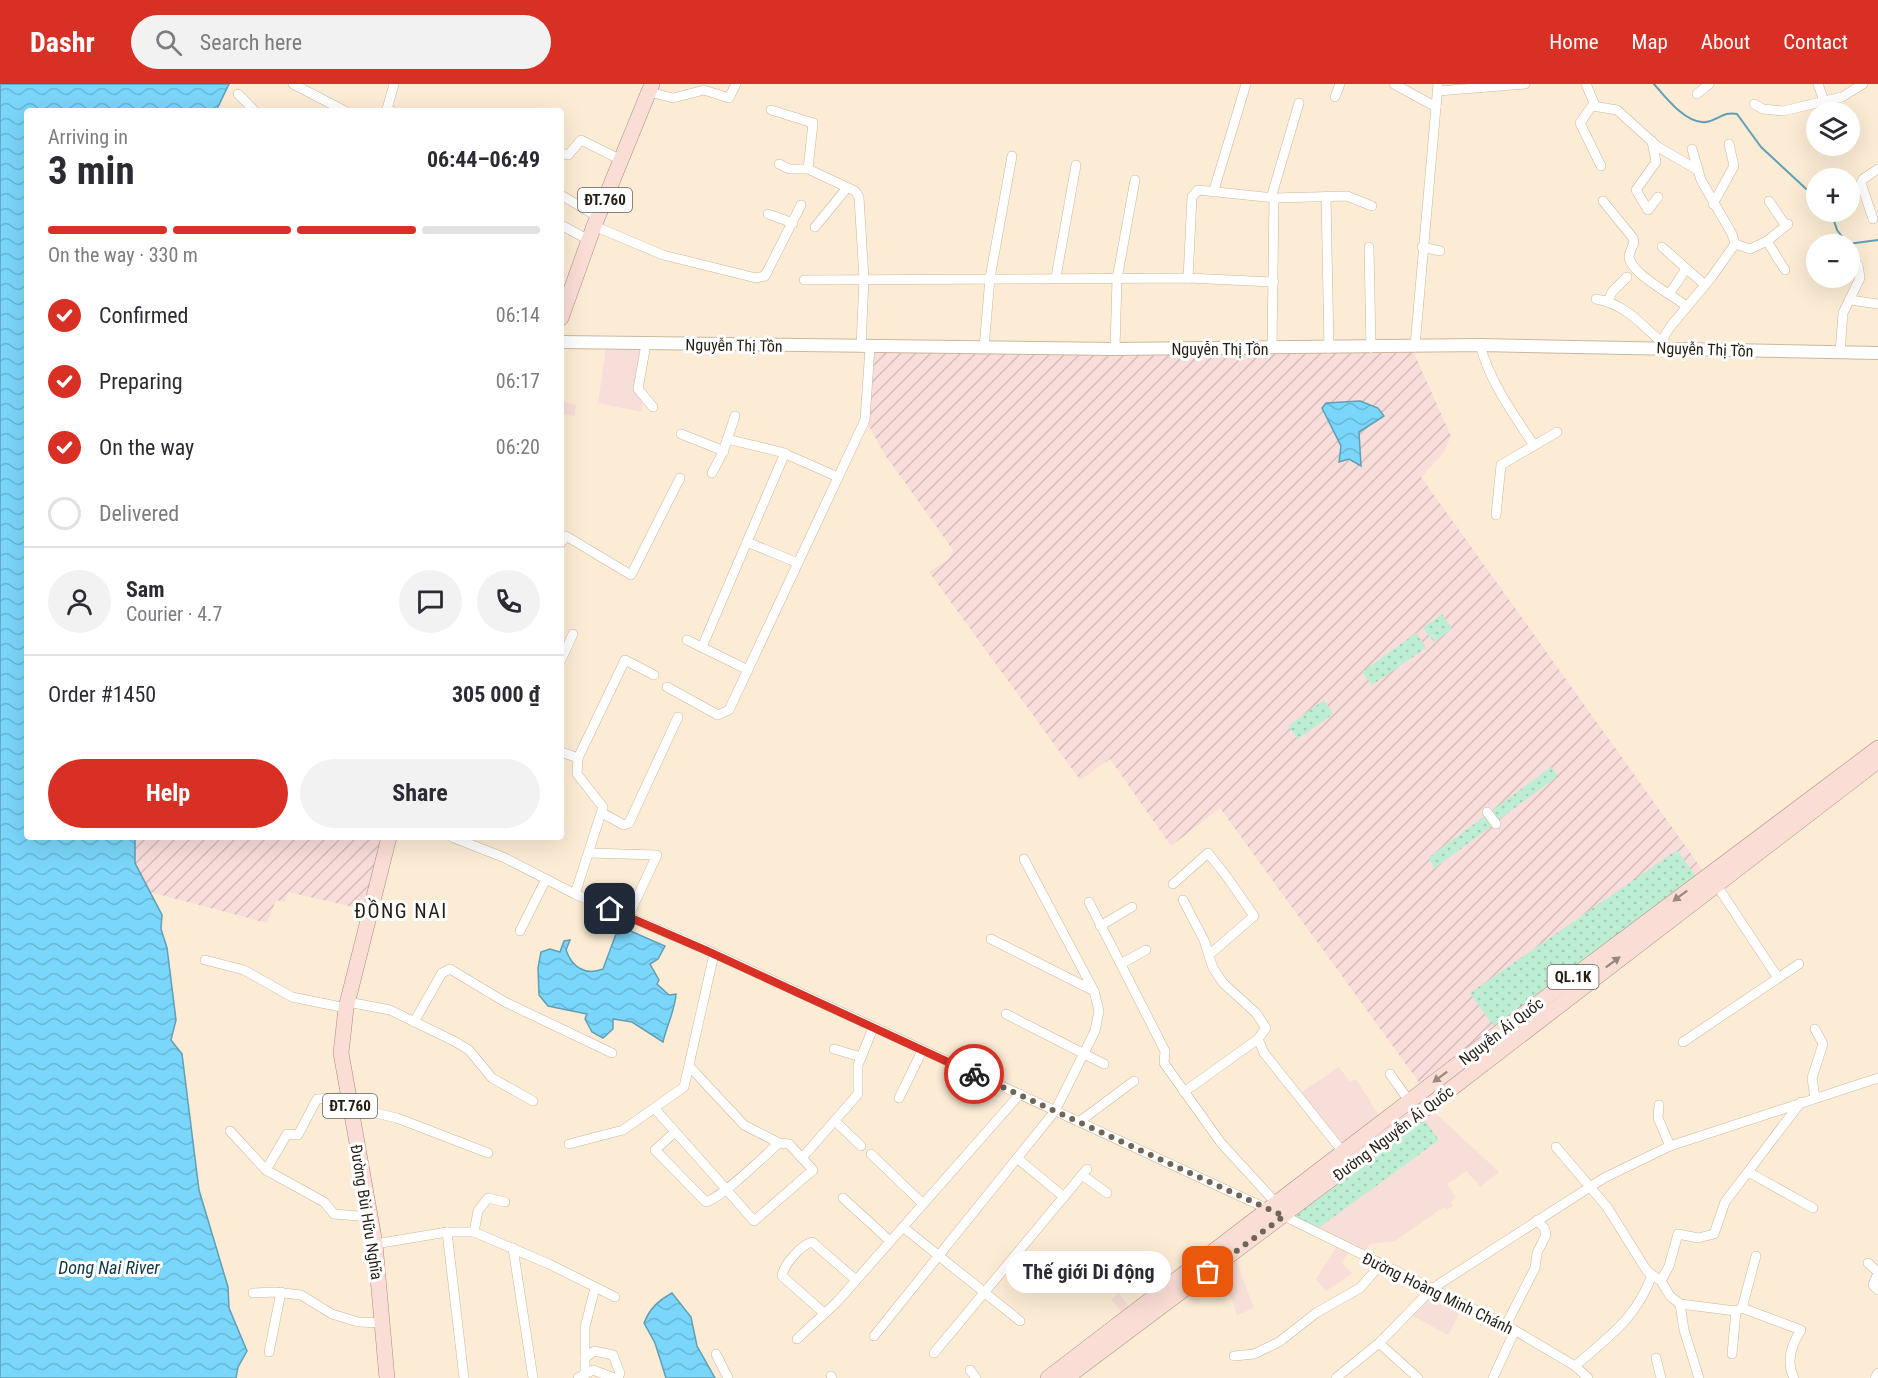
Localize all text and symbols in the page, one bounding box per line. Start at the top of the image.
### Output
search box [131,15,551,69]
text: Dashr [30,26,95,59]
icon: search [152,26,185,59]
text: Search here [200,30,302,55]
text: Home [1549,30,1599,54]
text: Map [1632,30,1668,54]
text: About [1701,30,1750,54]
text: Contact [1783,30,1848,54]
map controls [1806,102,1860,288]
button: layers [1806,102,1860,156]
text: Arriving in [48,125,128,149]
text: 06:44–06:49 [427,147,540,172]
text: 3 min [48,148,135,194]
button: + [1806,168,1860,222]
road number: ĐT.760 [578,188,632,212]
button: − [1806,234,1860,288]
text: On the way · 330 m [48,243,198,267]
icon: check [48,299,81,332]
text: Confirmed [99,303,188,328]
text: 06:14 [496,303,540,327]
street label: Nguyễn Thị Tồn [685,335,783,356]
street label: Nguyễn Thị Tồn [1656,338,1754,361]
street label: Nguyễn Thị Tồn [1171,340,1269,359]
icon: check [48,365,81,398]
text: Preparing [99,369,183,394]
text: 06:17 [496,369,540,393]
icon: check [48,431,81,464]
text: On the way [99,435,194,460]
text: 06:20 [496,435,540,459]
text: Delivered [99,501,179,526]
button: person [48,570,111,633]
button: chat [399,570,462,633]
button: phone [477,570,540,633]
text: Sam [126,577,165,602]
text: Courier · 4.7 [126,602,222,626]
text: Order #1450 [48,682,156,707]
text: 305 000 ₫ [452,682,540,707]
button: Help [48,759,288,828]
button: Share [300,759,540,828]
pin [584,883,635,934]
one-way arrow [1672,890,1688,903]
icon: home [593,892,626,925]
district label: ĐỒNG NAI [354,898,448,923]
one-way arrow [1606,957,1621,969]
road number: QL.1K [1548,965,1598,989]
street label: Nguyễn Ái Quốc [1456,994,1547,1069]
courier [944,1044,1004,1104]
icon: bike [958,1058,991,1091]
one-way arrow [1433,1071,1449,1083]
street label: Đường Nguyễn Ái Quốc [1329,1082,1457,1185]
road number: ĐT.760 [323,1094,377,1118]
street label: Đường Bùi Hữu Nghĩa [346,1143,387,1281]
pin [1182,1246,1233,1297]
street label: Đường Hoàng Minh Chánh [1359,1249,1516,1338]
callout: Thế giới Di động [1007,1251,1172,1293]
icon: bag [1191,1255,1224,1288]
water label: Dong Nai River [58,1257,160,1278]
text: Thế giới Di động [1023,1260,1154,1284]

